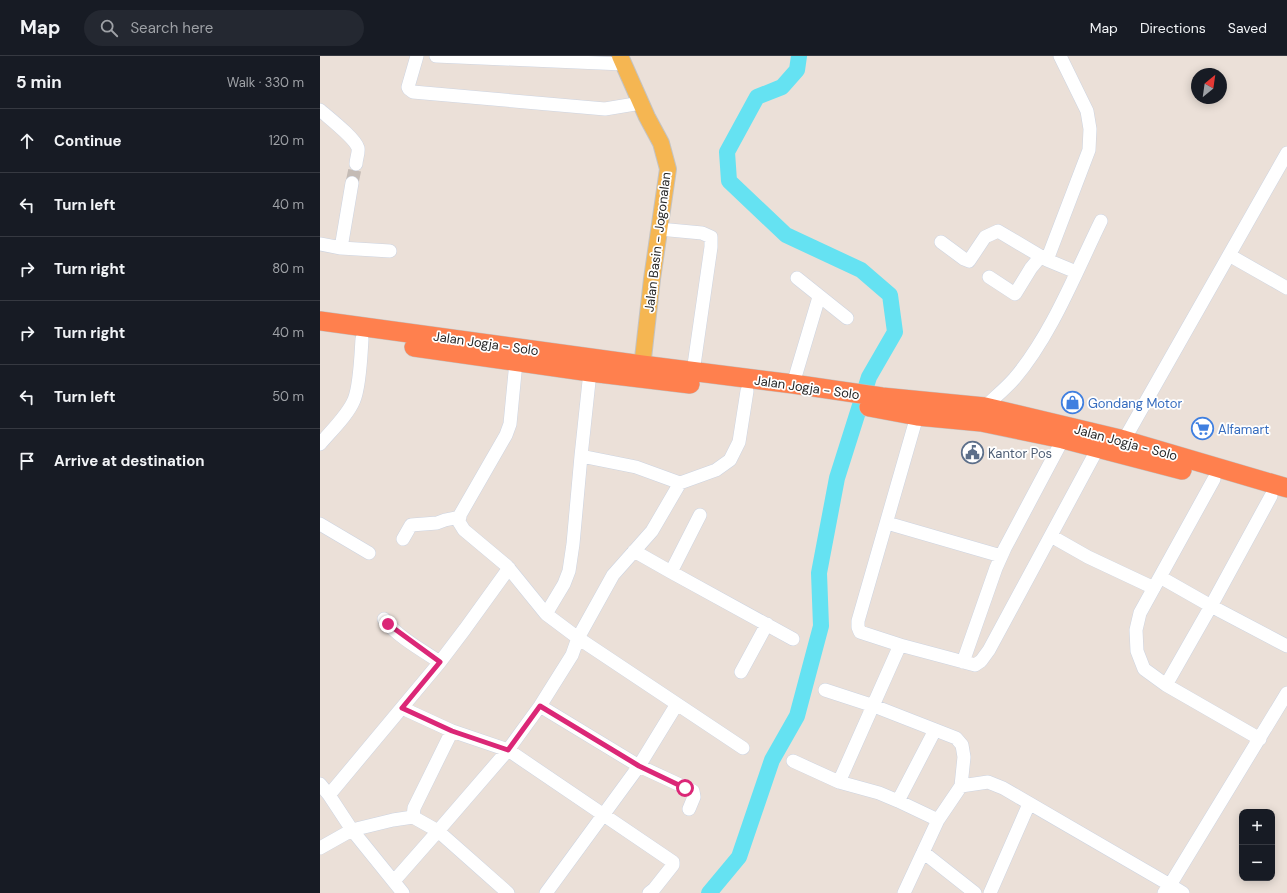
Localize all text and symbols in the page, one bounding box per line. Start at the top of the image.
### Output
search box [84,10,364,46]
text: Map [20,15,60,40]
icon: search [98,17,120,39]
text: Search here [130,18,213,38]
text: Map [1090,19,1118,37]
text: Directions [1140,19,1206,37]
text: Saved [1228,19,1267,37]
north arrow [1191,68,1227,104]
text: 5 min [16,71,62,93]
text: Walk · 330 m [227,74,304,91]
icon: ahead [16,130,38,152]
text: Continue [54,131,122,151]
text: 120 m [269,132,304,149]
street label: Jalan Basin - Jogonalan [640,171,675,313]
icon: left [16,194,38,216]
text: Turn left [54,195,115,215]
text: 40 m [272,196,304,213]
icon: right [16,258,38,280]
text: Turn right [54,259,125,279]
text: 80 m [272,260,304,277]
icon: right [16,322,38,344]
text: Turn right [54,323,125,343]
text: 40 m [272,324,304,341]
street label: Jalan Jogja - Solo [432,328,540,359]
street label: Jalan Jogja - Solo [753,372,861,403]
icon: left [16,386,38,408]
text: Turn left [54,387,115,407]
text: 50 m [272,388,304,405]
shop icon: Gondang Motor [1059,390,1085,416]
place label: Gondang Motor [1088,395,1182,412]
supermarket icon: Alfamart [1189,416,1215,442]
street label: Jalan Jogja - Solo [1072,421,1180,464]
place label: Alfamart [1218,421,1269,438]
public building icon: Kantor Pos [960,440,986,466]
place label: Kantor Pos [988,445,1052,462]
icon: arrive [16,450,38,472]
text: Arrive at destination [54,451,205,471]
route end [379,615,397,633]
route start [676,779,694,797]
map controls [1239,809,1275,881]
button: + [1239,809,1275,845]
button: − [1239,845,1275,881]

